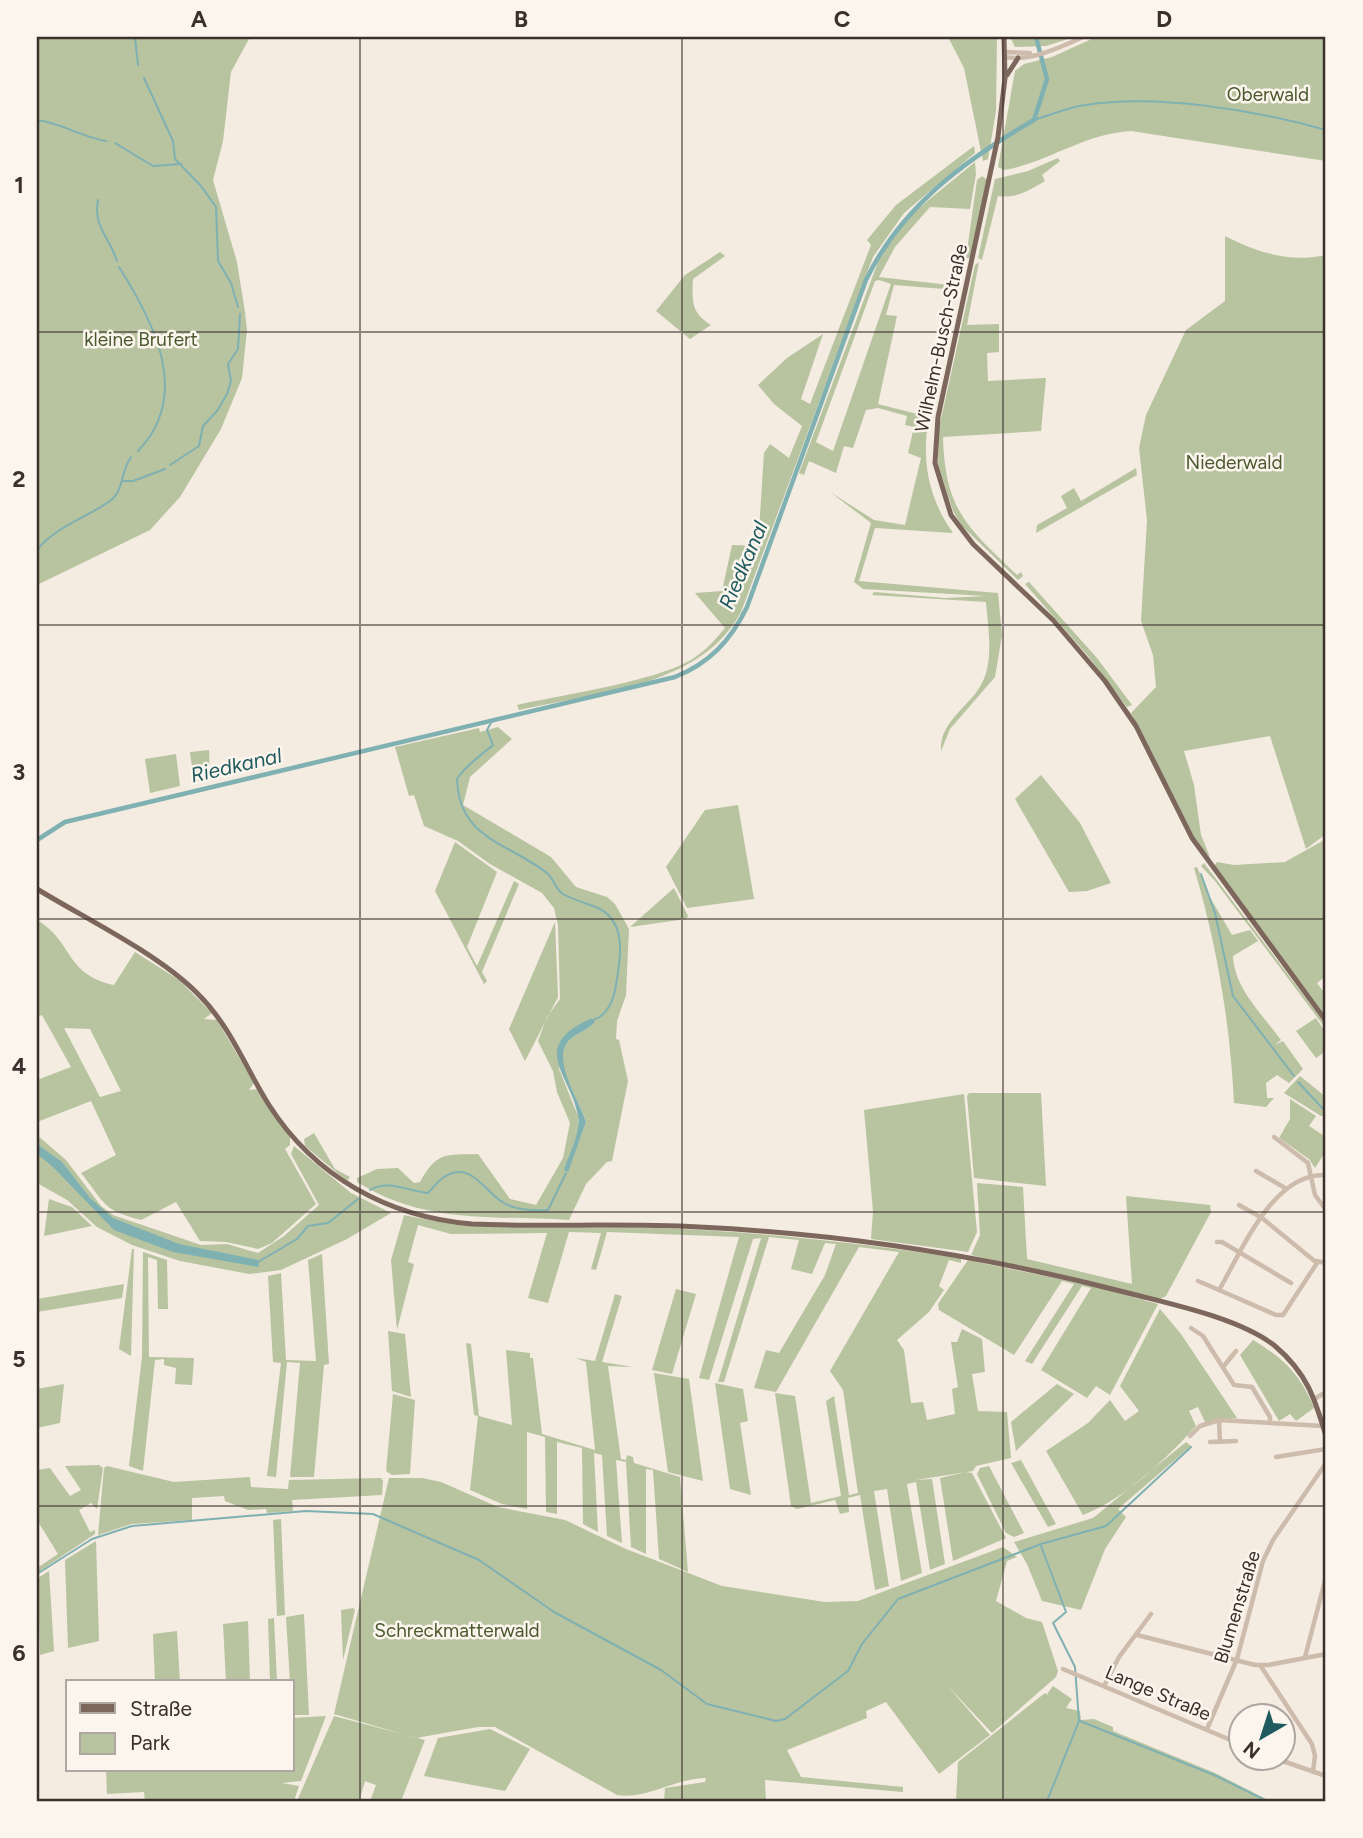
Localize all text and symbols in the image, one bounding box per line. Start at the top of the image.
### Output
text: A [191,5,208,33]
text: B [514,5,528,33]
text: C [834,5,851,33]
text: D [1156,5,1172,33]
park label: Oberwald [1227,83,1309,106]
text: 1 [14,171,24,199]
street label: Wilhelm-Busch-Straße [910,242,972,434]
park label: kleine Brufert [84,328,198,351]
park label: Niederwald [1185,451,1283,474]
text: 2 [12,465,26,493]
water label: Riedkanal [713,517,773,613]
water label: Riedkanal [188,742,284,788]
text: 3 [13,758,25,786]
text: 4 [12,1052,26,1080]
text: 5 [12,1345,26,1373]
street label: Blumenstraße [1209,1548,1265,1666]
park label: Schreckmatterwald [374,1619,540,1642]
text: 6 [12,1639,26,1667]
street label: Lange Straße [1102,1660,1214,1726]
legend [66,1680,294,1772]
text: Straße [130,1696,192,1721]
north arrow [1226,1702,1296,1772]
text: Park [130,1730,171,1755]
text: N [1239,1736,1265,1763]

